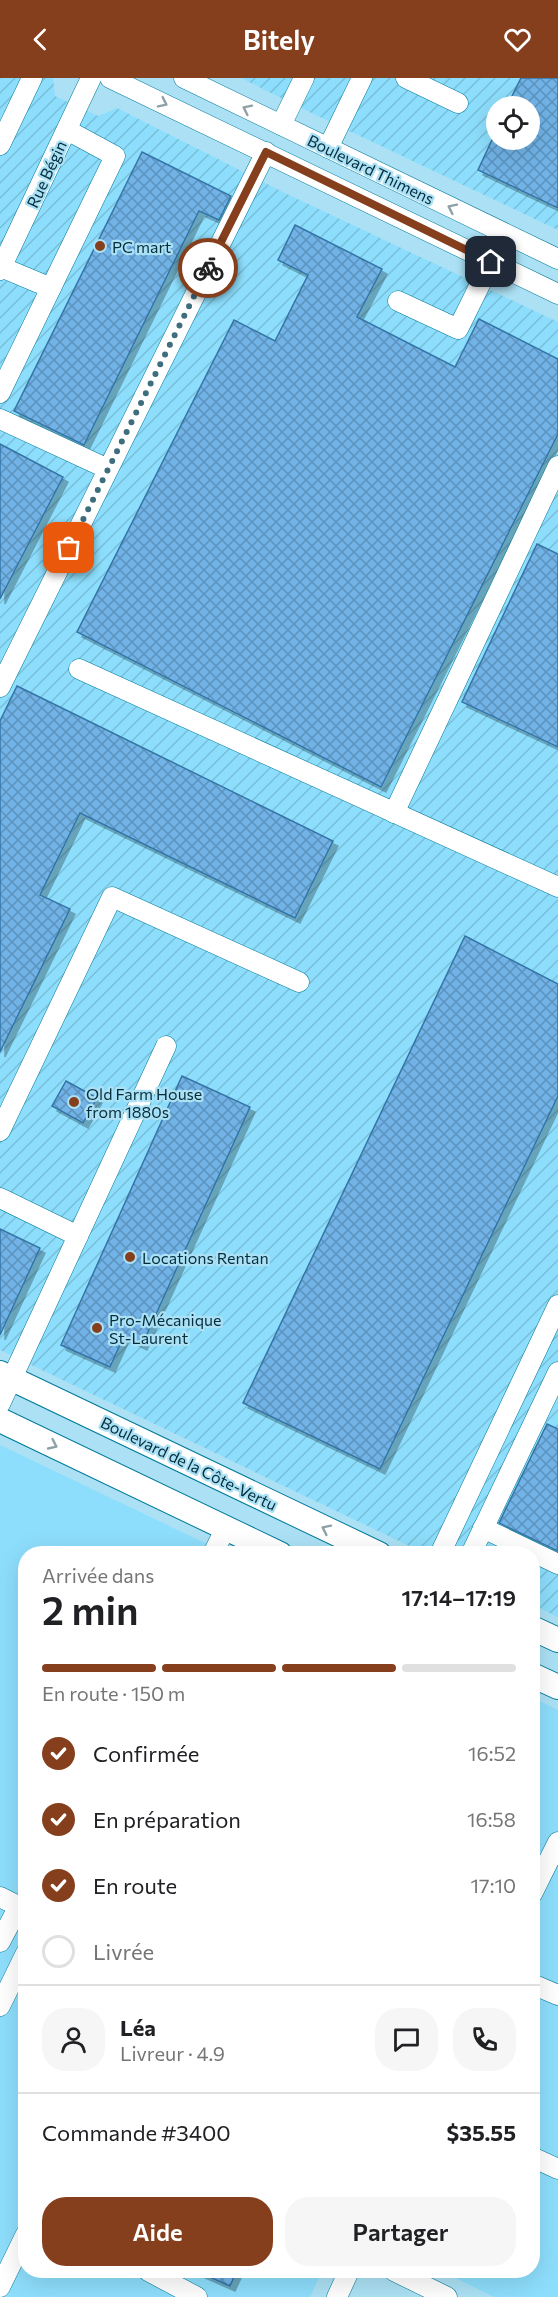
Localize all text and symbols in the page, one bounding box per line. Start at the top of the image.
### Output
icon: back [24,23,57,56]
text: Bitely [243,23,315,56]
icon: heart [501,23,534,56]
one-way arrow [156,96,167,108]
map controls [486,96,540,150]
button: locate [486,96,540,150]
one-way arrow [242,104,253,116]
street label: Boulevard Thimens [305,130,437,208]
street label: Rue Bégin [22,137,70,211]
one-way arrow [448,204,459,216]
pin [465,236,516,287]
place label: PC mart [112,237,172,256]
courier [178,238,238,298]
marker: PC mart [93,239,107,253]
icon: home [474,245,507,278]
icon: bike [192,252,225,285]
pin [43,522,94,573]
icon: bag [52,531,85,564]
place label: Old Farm House from 1880s [86,1084,202,1121]
marker: Old Farm House from 1880s [67,1095,81,1109]
place label: Locations Rentan [142,1248,269,1267]
marker: Locations Rentan [123,1250,137,1264]
place label: Pro-Mécanique St-Laurent [109,1310,221,1347]
marker: Pro-Mécanique St-Laurent [90,1321,104,1335]
street label: Boulevard de la Côte-Vertu [98,1412,280,1514]
one-way arrow [46,1437,57,1449]
one-way arrow [321,1524,332,1536]
text: Arrivée dans [42,1563,154,1587]
text: 17:14–17:19 [402,1584,516,1611]
text: 2 min [42,1585,139,1633]
text: En route · 150 m [42,1681,185,1705]
icon: check [42,1737,75,1770]
text: Confirmée [93,1740,199,1767]
text: 16:52 [468,1741,516,1765]
icon: check [42,1803,75,1836]
text: En préparation [93,1806,241,1833]
text: 16:58 [467,1807,516,1831]
icon: check [42,1869,75,1902]
text: En route [93,1872,177,1899]
text: 17:10 [471,1873,516,1897]
text: Livrée [93,1938,154,1965]
button: person [42,2008,105,2071]
button: chat [375,2008,438,2071]
button: phone [453,2008,516,2071]
text: Léa [120,2014,156,2041]
text: Livreur · 4.9 [120,2041,225,2065]
text: Commande #3400 [42,2119,231,2146]
text: $35.55 [447,2119,516,2146]
button: Aide [42,2197,273,2266]
button: Partager [285,2197,516,2266]

